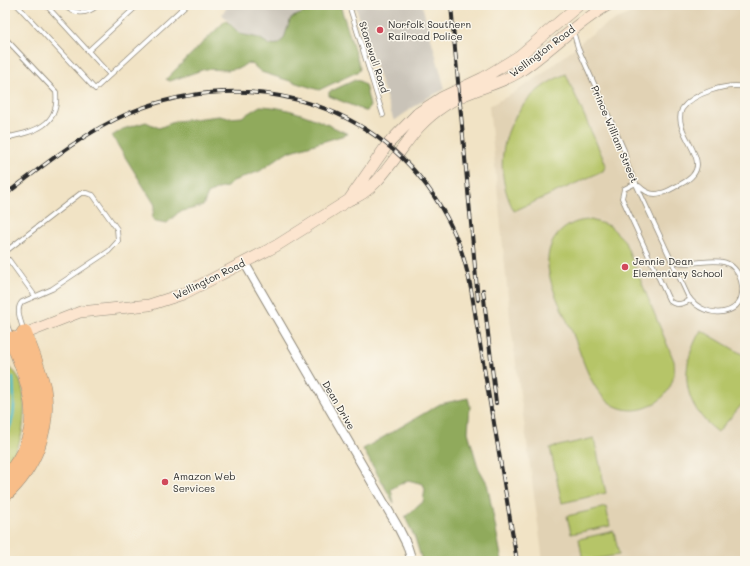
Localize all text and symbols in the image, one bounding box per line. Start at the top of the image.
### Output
place label: Norfolk Southern Railroad Police [388,17,471,43]
street label: Stonewall Road [356,19,392,95]
street label: Wellington Road [506,22,578,80]
marker: Norfolk Southern Railroad Police [375,25,385,35]
street label: Prince William Street [588,83,642,185]
place label: Jennie Dean Elementary School [633,254,723,280]
street label: Wellington Road [171,256,247,302]
marker: Jennie Dean Elementary School [620,262,630,272]
street label: Dean Drive [319,378,359,432]
place label: Amazon Web Services [173,469,236,495]
marker: Amazon Web Services [160,477,170,487]

